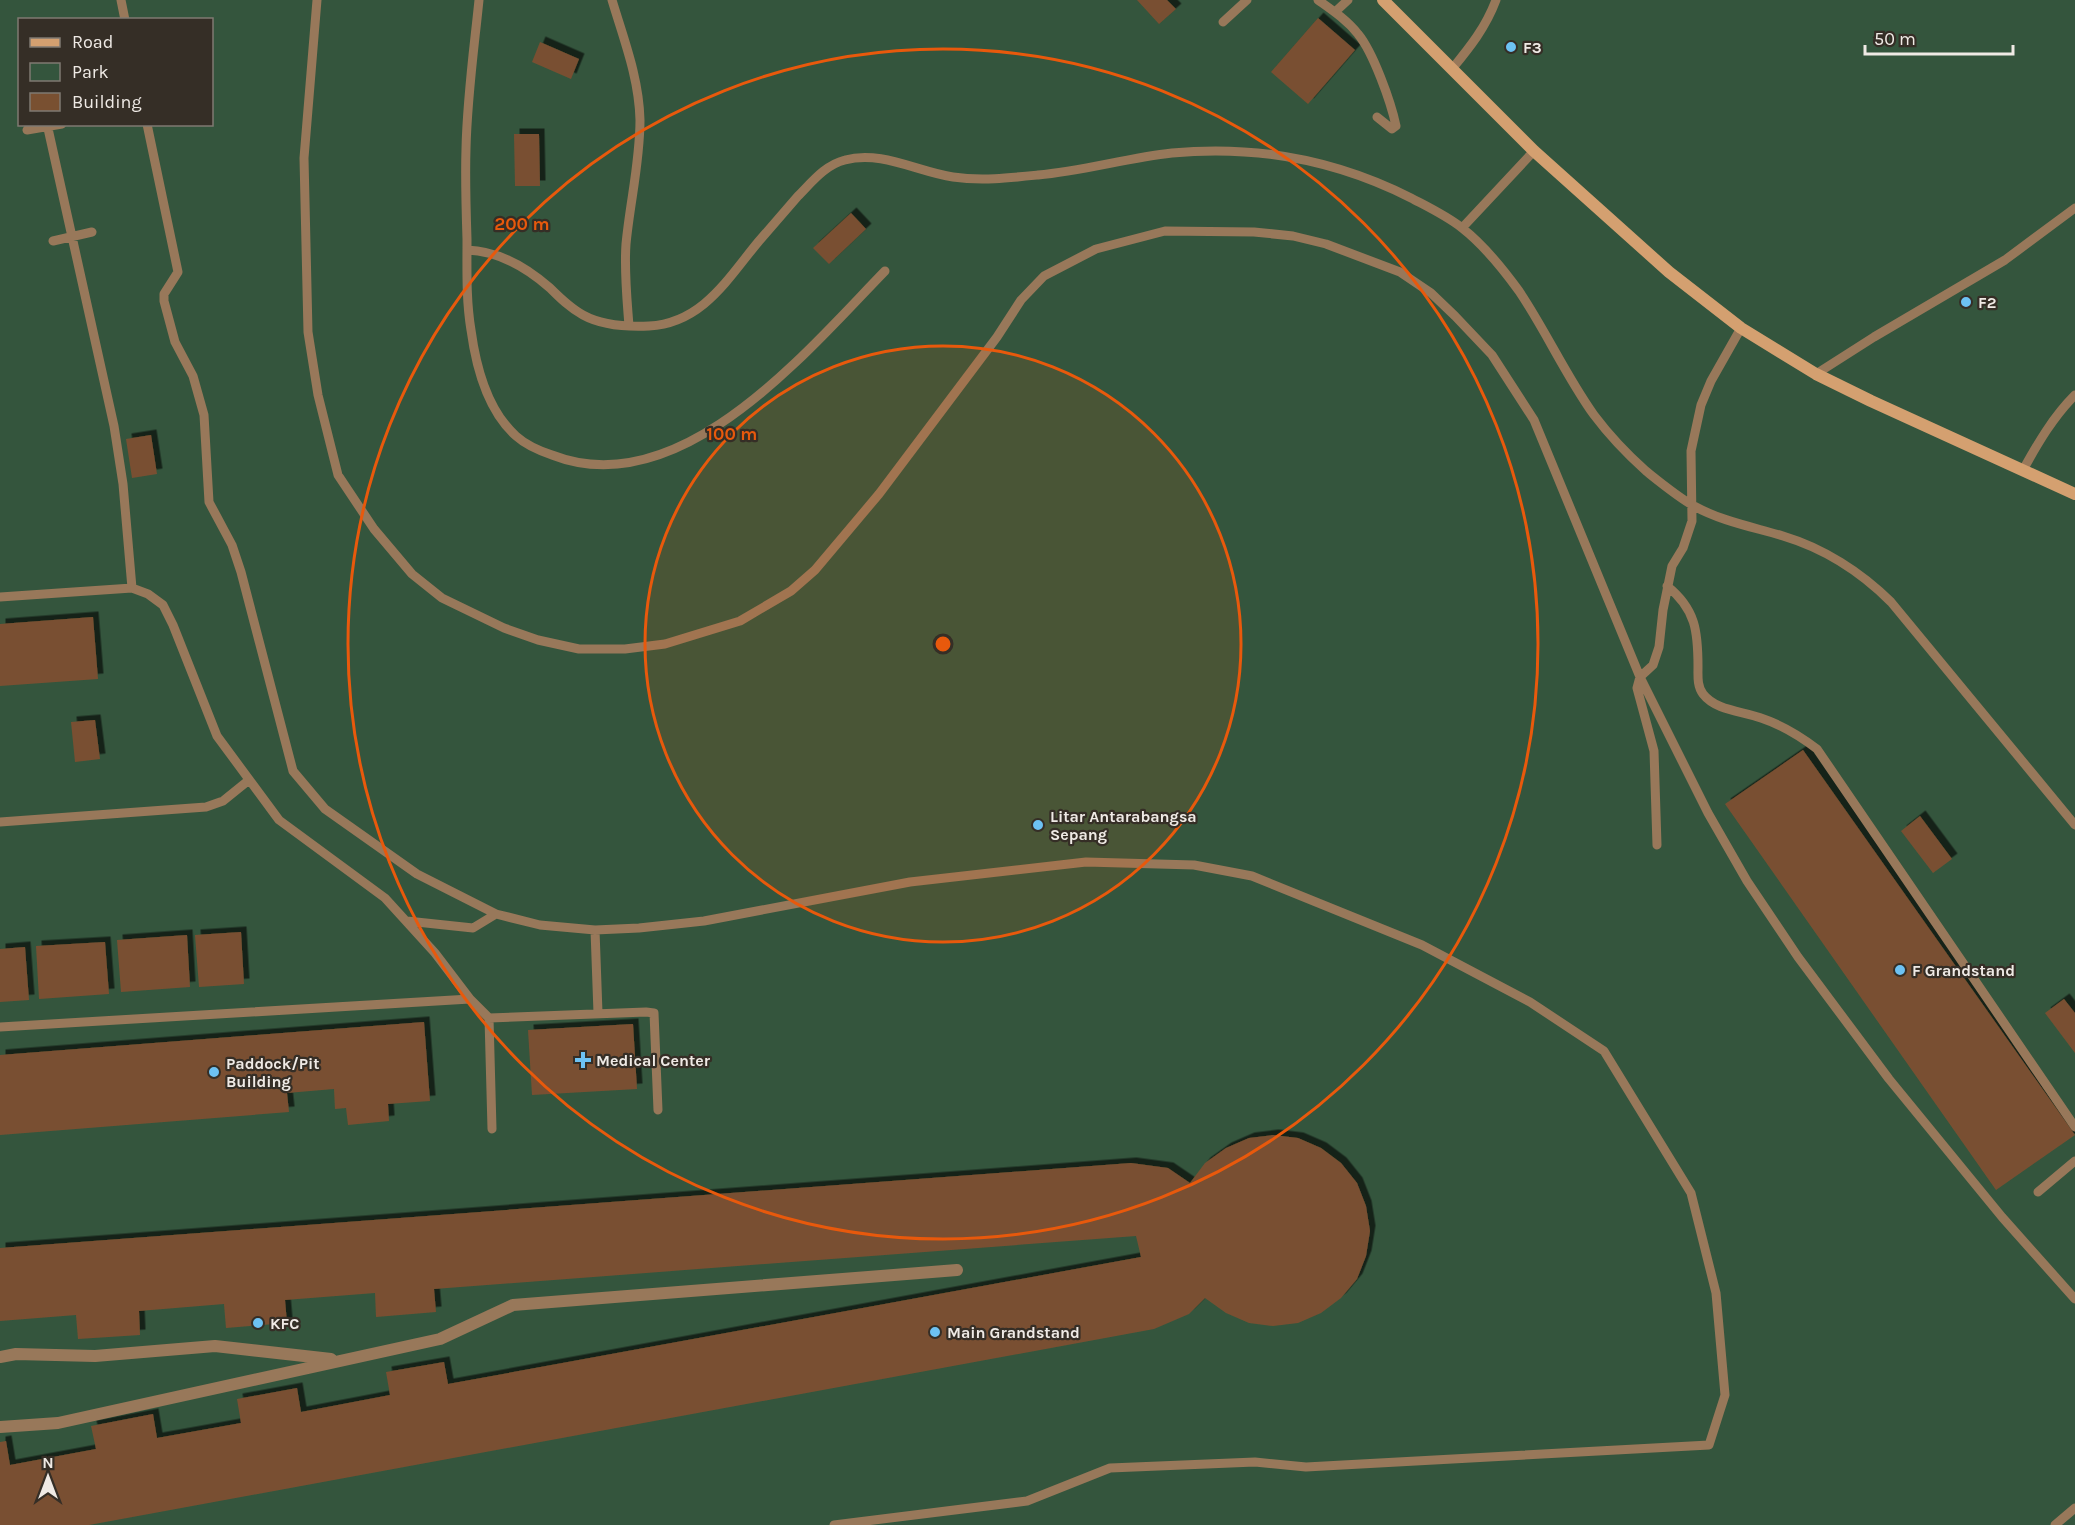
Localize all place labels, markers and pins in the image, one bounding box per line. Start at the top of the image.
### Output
place label: F3 [1523,38,1542,57]
marker: F3 [1504,40,1518,54]
place label: F2 [1978,293,1996,312]
marker: F2 [1959,295,1973,309]
centre of rings [933,634,953,654]
place label: Litar Antarabangsa Sepang [1050,807,1197,844]
marker: Litar Antarabangsa Sepang [1031,818,1045,832]
place label: F Grandstand [1912,961,2015,980]
marker: F Grandstand [1893,963,1907,977]
marker: Medical Center [574,1051,592,1069]
place label: Medical Center [596,1051,711,1070]
place label: Paddock/Pit Building [226,1054,320,1091]
marker: Paddock/Pit Building [207,1065,221,1079]
place label: KFC [270,1314,299,1333]
marker: KFC [251,1316,265,1330]
place label: Main Grandstand [947,1323,1080,1342]
marker: Main Grandstand [928,1325,942,1339]

